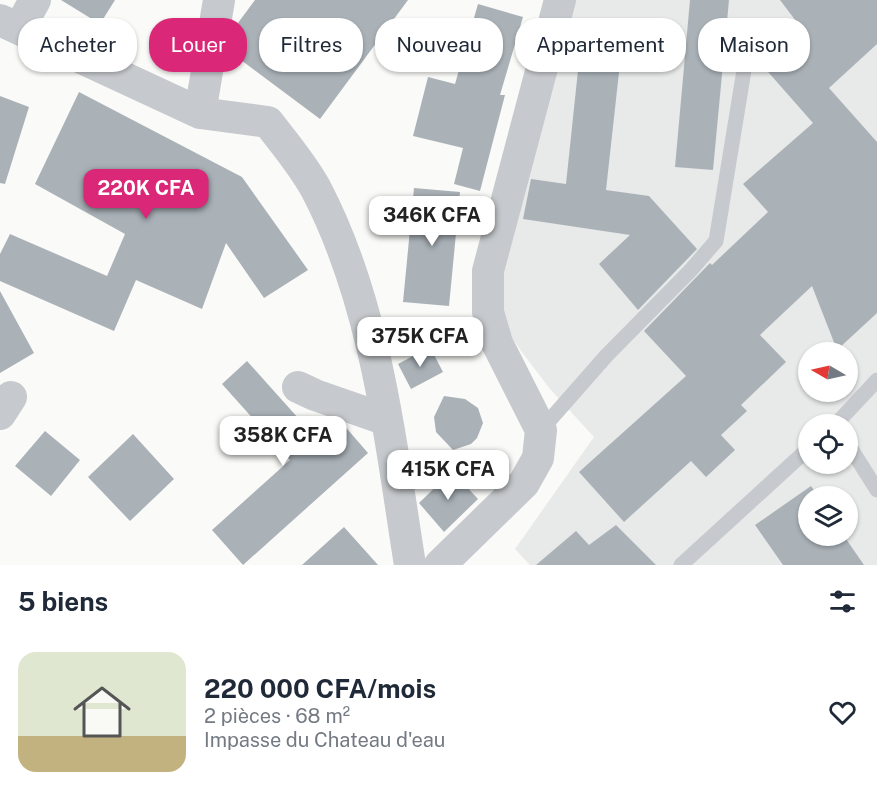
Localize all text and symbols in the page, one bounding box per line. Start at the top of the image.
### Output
chip: Acheter [18,18,137,72]
chip: Louer [149,18,247,72]
chip: Filtres [259,18,363,72]
chip: Nouveau [375,18,503,72]
chip: Appartement [515,18,686,72]
chip: Maison [698,18,810,72]
pin: 220K CFA [84,169,208,220]
text: 220K CFA [98,176,194,200]
pin: 346K CFA [370,196,494,247]
text: 346K CFA [383,203,481,227]
pin: 375K CFA [358,317,482,368]
text: 375K CFA [371,324,469,348]
north arrow [798,342,858,402]
map controls [798,342,858,546]
button: locate [798,414,858,474]
pin: 358K CFA [221,416,345,467]
text: 358K CFA [234,423,332,447]
pin: 415K CFA [386,450,510,501]
text: 415K CFA [401,457,495,481]
button: layers [798,486,858,546]
icon: filters [826,585,859,618]
text: 5 biens [18,586,108,617]
text: 220 000 CFA/mois [204,673,436,704]
icon: home [66,676,138,748]
icon: heart [826,696,859,729]
text: 2 pièces · 68 m² [204,704,350,728]
text: Impasse du Chateau d'eau [204,728,445,752]

